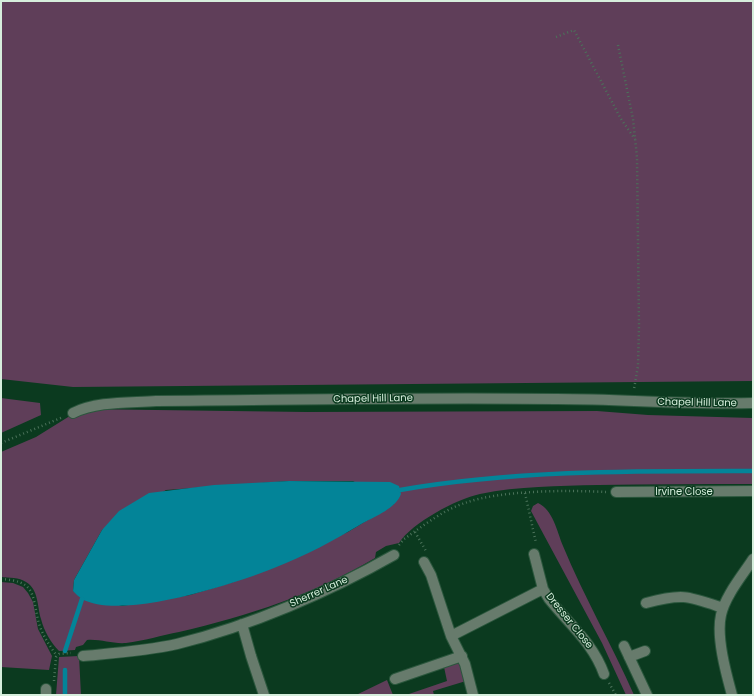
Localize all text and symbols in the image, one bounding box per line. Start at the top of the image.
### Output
street label: Chapel Hill Lane [333,392,413,406]
street label: Chapel Hill Lane [657,396,737,410]
street label: Irvine Close [655,486,713,498]
street label: Sherrer Lane [288,574,350,610]
street label: Dresser Close [543,591,595,651]

